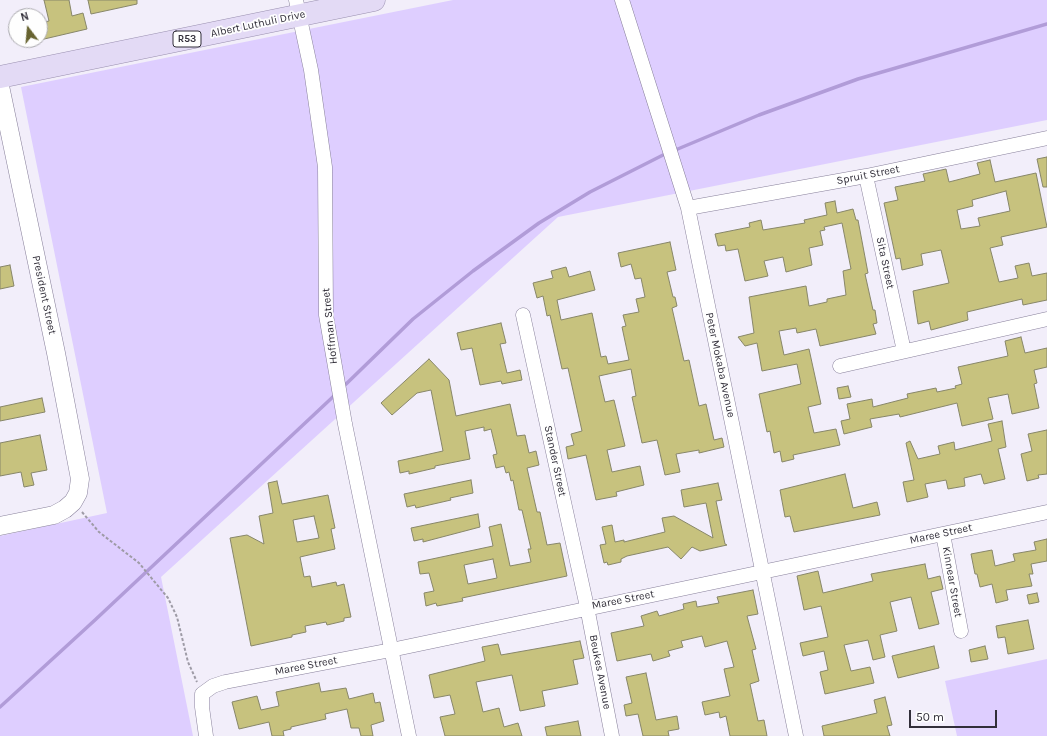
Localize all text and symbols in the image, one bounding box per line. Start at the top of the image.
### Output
north arrow [8,8,48,48]
street label: Albert Luthuli Drive [210,8,306,40]
text: N [19,10,30,24]
road number: R53 [173,31,201,47]
street label: Spruit Street [835,162,901,188]
street label: Sita Street [873,236,897,290]
street label: President Street [29,254,59,336]
street label: Hoffman Street [319,287,341,365]
street label: Peter Mokaba Avenue [702,311,738,419]
street label: Stander Street [541,424,569,498]
street label: Maree Street [909,521,973,547]
street label: Kinnear Street [939,546,965,618]
street label: Maree Street [591,587,655,613]
street label: Beukes Avenue [586,634,614,710]
street label: Maree Street [274,653,338,679]
scale bar [911,702,999,728]
text: 50 m [916,710,944,724]

